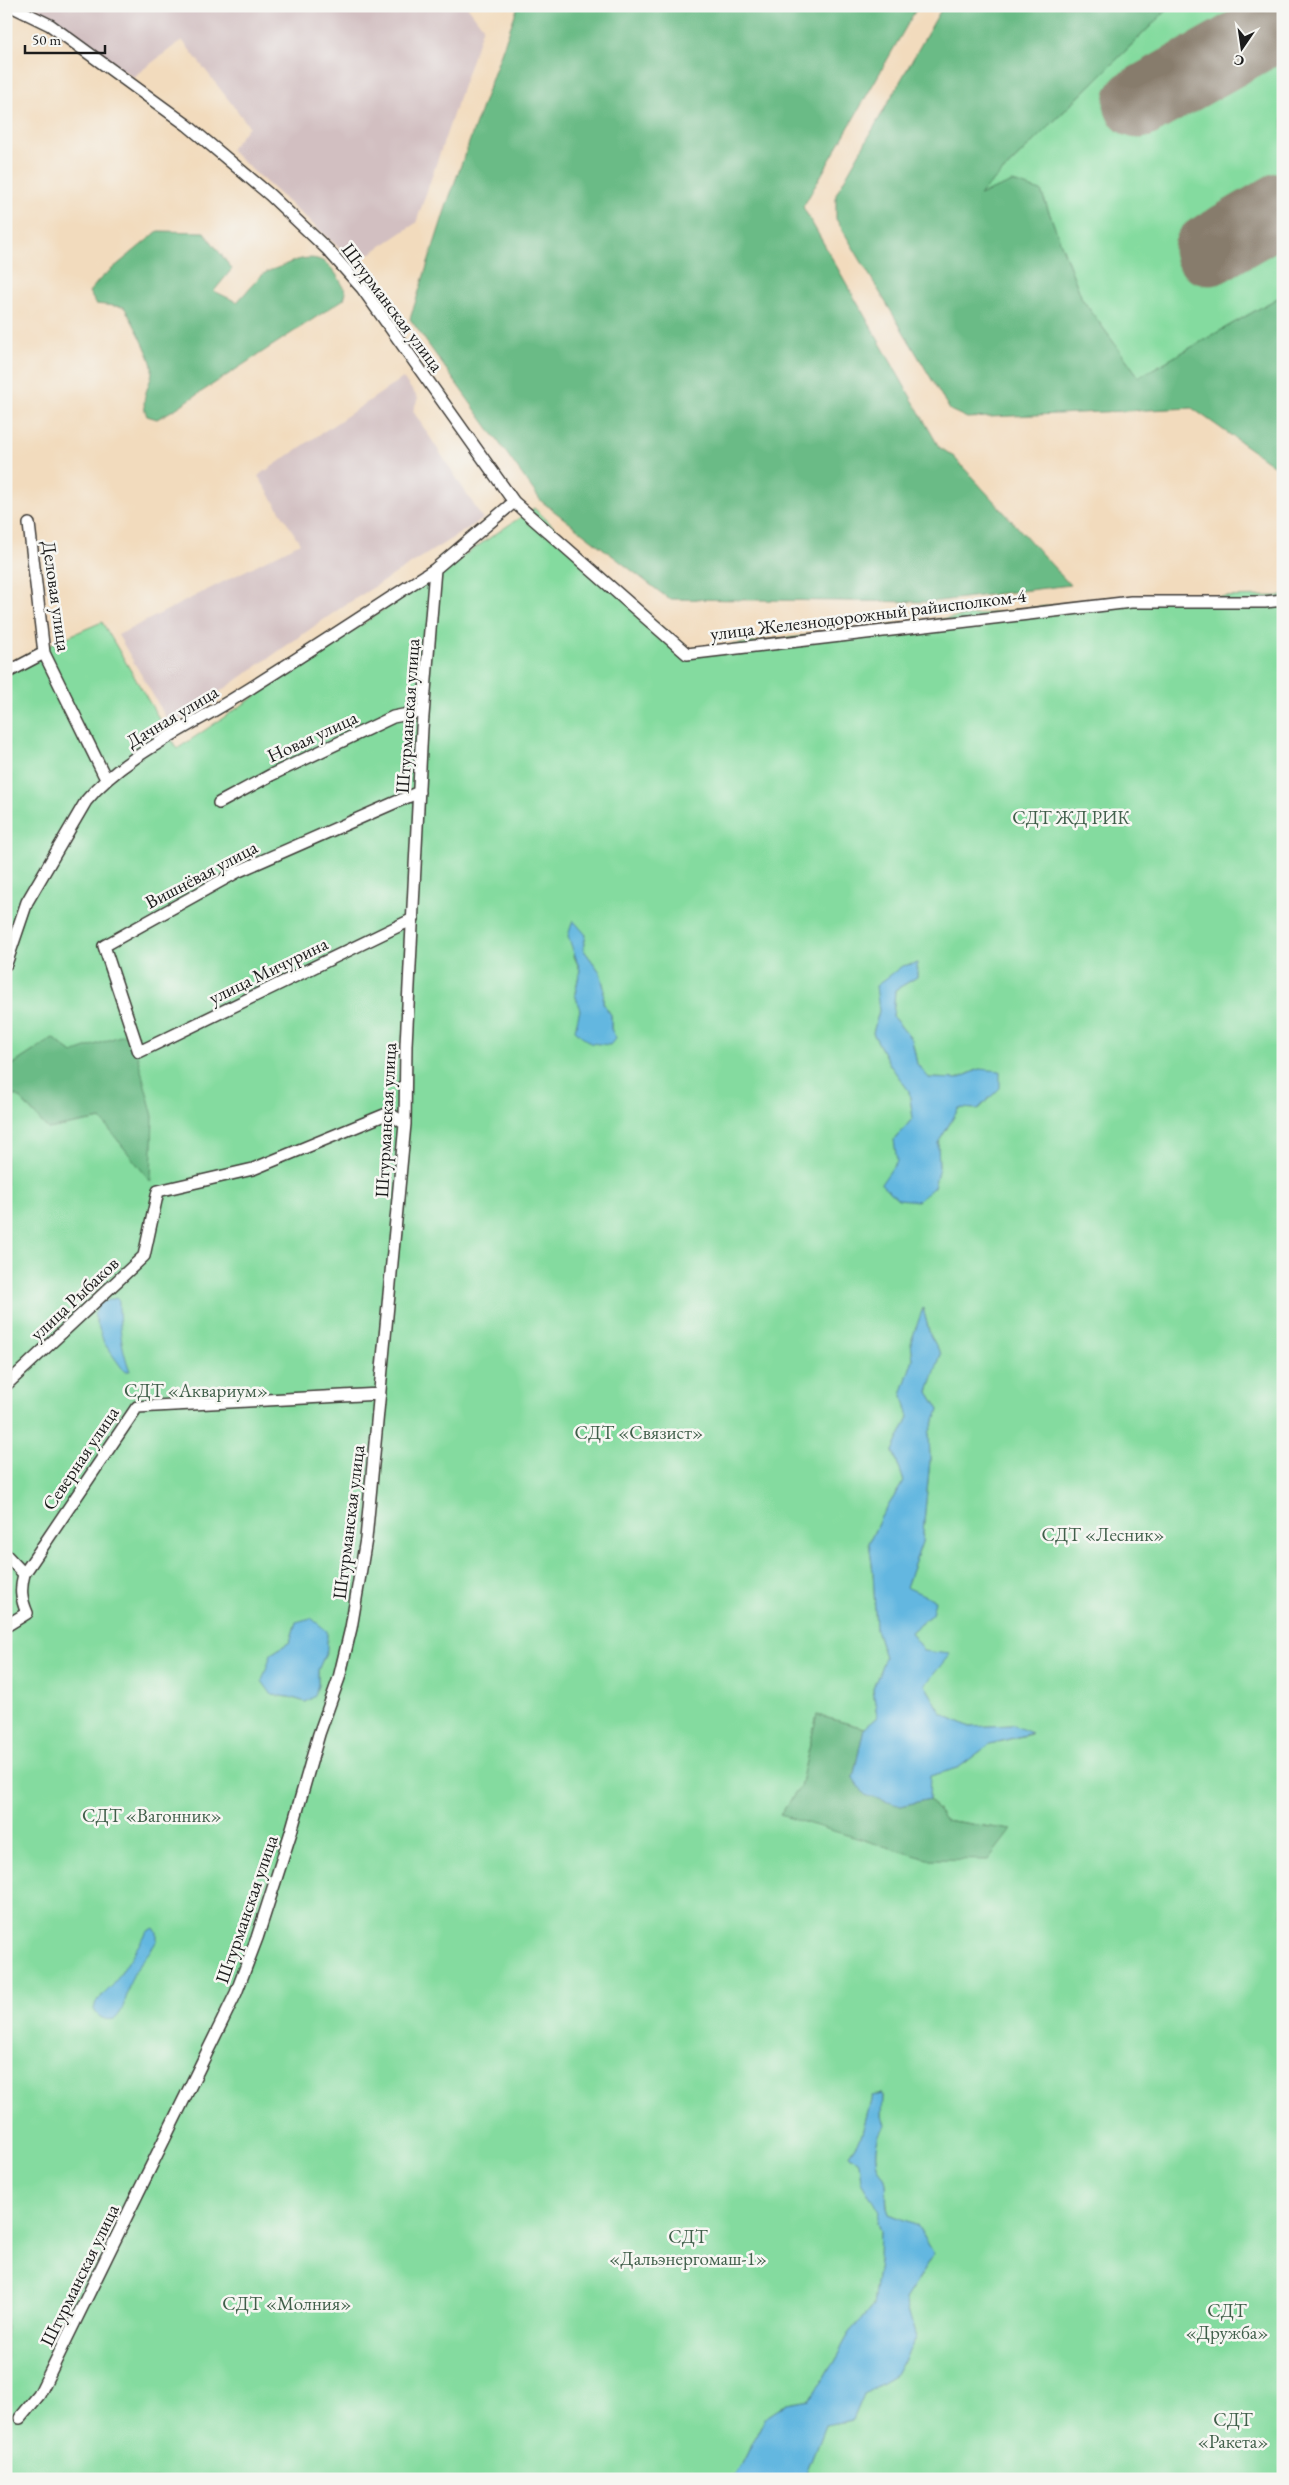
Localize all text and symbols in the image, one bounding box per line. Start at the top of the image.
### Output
scale bar [25,22,105,54]
north arrow [1216,22,1266,72]
text: 50 m [32,30,61,49]
text: С [1232,51,1246,71]
street label: Штурманская улица [336,238,450,377]
street label: Деловая улица [36,539,77,653]
street label: улица Железнодорожный райисполком-4 [709,583,1028,646]
street label: Штурманская улица [390,637,425,794]
street label: Дачная улица [122,679,223,754]
street label: Новая улица [263,704,362,768]
park label: СДТ ЖД РИК [1012,805,1130,830]
street label: Вишнёвая улица [141,834,262,915]
street label: улица Мичурина [205,931,332,1010]
street label: Штурманская улица [369,1041,402,1198]
street label: улица Рыбаков [25,1251,124,1346]
park label: СДТ «Аквариум» [124,1378,268,1403]
street label: Северная улица [36,1401,125,1515]
park label: СДТ «Связист» [575,1420,703,1445]
street label: Штурманская улица [327,1443,370,1601]
park label: СДТ «Лесник» [1041,1522,1165,1547]
park label: СДТ «Вагонник» [82,1803,222,1828]
street label: Штурманская улица [209,1831,284,1987]
street label: Штурманская улица [34,2200,125,2350]
park label: СДТ «Дальэнергомаш-1» [609,2224,767,2271]
park label: СДТ «Молния» [222,2291,352,2316]
park label: СДТ «Дружба» [1185,2298,1269,2345]
park label: СДТ «Ракета» [1197,2407,1269,2454]

